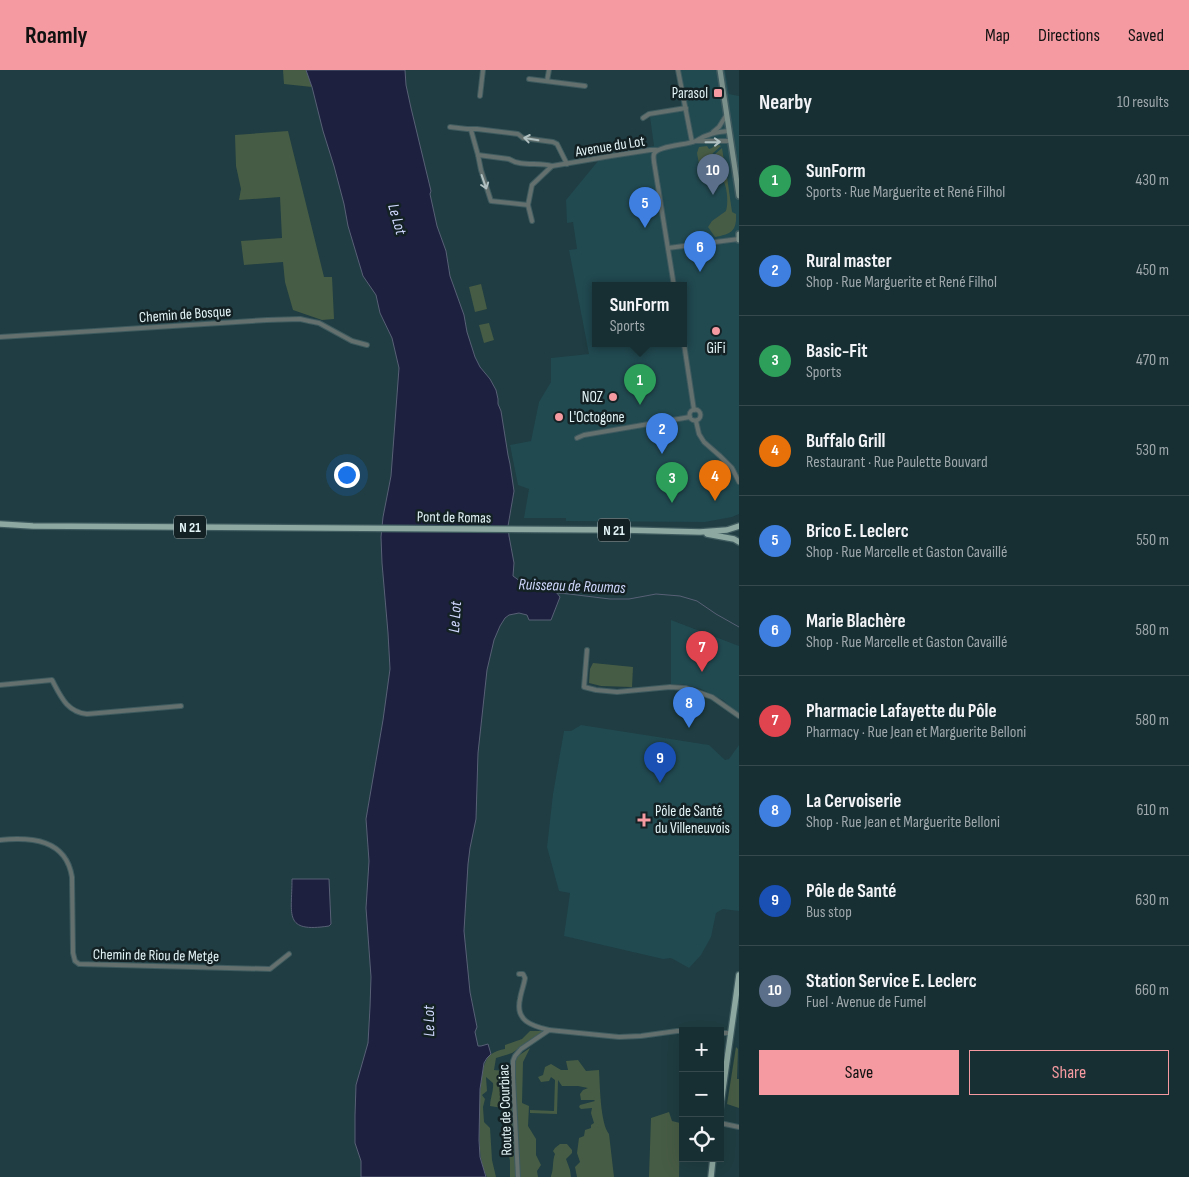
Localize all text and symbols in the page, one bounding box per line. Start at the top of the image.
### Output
text: Roamly [25,21,88,50]
text: Map [985,25,1010,46]
text: Directions [1038,25,1100,46]
text: Saved [1128,25,1164,46]
place label: Parasol [672,84,708,103]
marker: Parasol [712,87,724,99]
text: Nearby [759,90,812,115]
text: 10 results [1117,93,1169,112]
street label: Avenue du Lot [573,132,647,162]
one-way arrow [524,134,540,144]
one-way arrow [705,137,721,146]
pin: 10 [697,154,729,195]
text: SunForm [806,160,866,183]
text: 1 [772,171,778,190]
text: 430 m [1136,171,1169,190]
one-way arrow [480,174,490,190]
text: Sports · Rue Marguerite et René Filhol [806,183,1005,202]
pin: 5 [629,187,661,228]
water label: Le Lot [383,202,410,238]
pin: 6 [684,231,716,272]
text: Rural master [806,250,892,273]
text: 2 [771,261,779,280]
text: 450 m [1136,261,1169,280]
text: Shop · Rue Marguerite et René Filhol [806,273,997,292]
popup [592,282,687,347]
text: SunForm [610,294,669,317]
street label: Chemin de Bosque [138,302,232,327]
text: Sports [610,317,645,336]
marker: GiFi [710,325,722,337]
place label: GiFi [706,339,726,358]
text: Basic-Fit [806,340,867,363]
text: 3 [771,351,779,370]
text: 470 m [1136,351,1169,370]
text: Sports [806,363,841,382]
pin: 1 [624,364,656,405]
place label: NOZ [582,388,603,407]
marker: NOZ [607,391,619,403]
place label: L'Octogone [569,408,625,427]
marker: L'Octogone [553,411,565,423]
pin: 2 [646,413,678,454]
text: Buffalo Grill [806,430,885,453]
text: 4 [771,441,779,460]
text: 530 m [1136,441,1169,460]
text: Restaurant · Rue Paulette Bouvard [806,453,988,472]
pin: 4 [699,460,731,501]
your location [334,462,360,488]
pin: 3 [656,462,688,503]
street label: Pont de Romas [417,507,491,528]
road number: N 21 [174,516,206,538]
road number: N 21 [598,518,630,542]
text: Brico E. Leclerc [806,520,909,543]
text: 5 [771,531,779,550]
text: 550 m [1136,531,1169,550]
text: Shop · Rue Marcelle et Gaston Cavaillé [806,543,1007,562]
water label: Ruisseau de Roumas [518,575,626,598]
water label: Le Lot [445,600,466,633]
text: Marie Blachère [806,610,906,633]
text: 6 [771,621,779,640]
text: 580 m [1136,621,1169,640]
pin: 7 [686,631,718,672]
text: Shop · Rue Marcelle et Gaston Cavaillé [806,633,1007,652]
pin: 8 [673,687,705,728]
text: Pharmacie Lafayette du Pôle [806,700,997,723]
text: 7 [772,711,778,730]
text: 580 m [1136,711,1169,730]
text: Pharmacy · Rue Jean et Marguerite Belloni [806,723,1026,742]
pin: 9 [644,742,676,783]
text: La Cervoiserie [806,790,901,813]
text: 8 [771,801,779,820]
text: 610 m [1136,801,1169,820]
place label: Pôle de Santé du Villeneuvois [655,802,730,838]
marker: Pôle de Santé du Villeneuvois [637,813,651,827]
text: Shop · Rue Jean et Marguerite Belloni [806,813,1000,832]
text: Pôle de Santé [806,880,896,903]
text: 9 [771,891,779,910]
text: 630 m [1135,891,1169,910]
text: Bus stop [806,903,852,922]
street label: Chemin de Riou de Metge [93,945,219,966]
text: Station Service E. Leclerc [806,970,977,993]
text: 10 [768,981,782,1000]
text: 660 m [1135,981,1169,1000]
text: Fuel · Avenue de Fumel [806,993,926,1012]
water label: Le Lot [420,1004,439,1037]
map controls [679,1027,724,1162]
button: + [679,1027,724,1072]
button: Save [759,1050,959,1095]
button: Share [969,1050,1169,1095]
street label: Route de Courbiac [494,1064,517,1156]
button: − [679,1072,724,1117]
button: locate [679,1117,724,1162]

